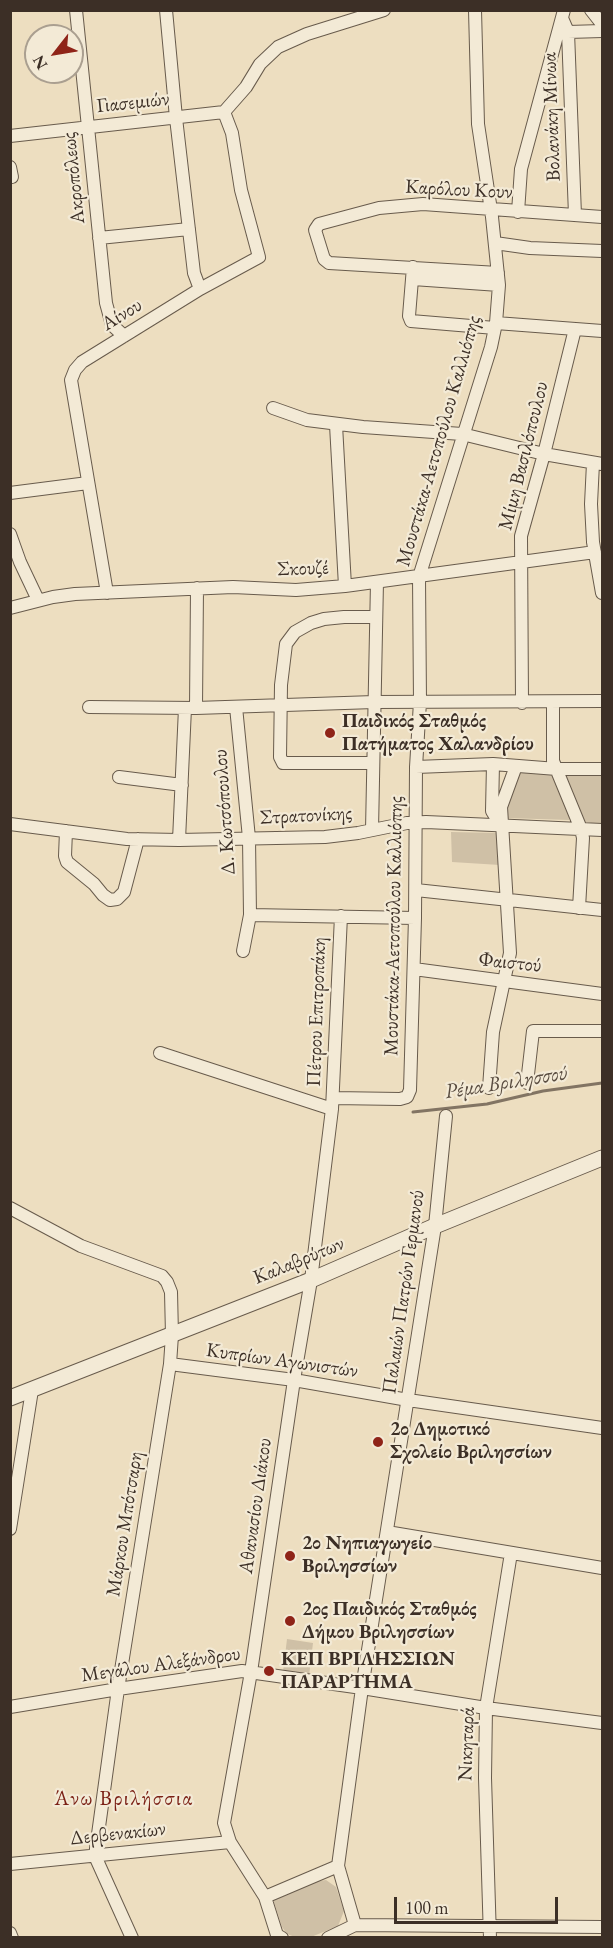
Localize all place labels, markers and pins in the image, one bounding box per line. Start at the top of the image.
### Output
place label: Παιδικός Σταθμός Πατήματος Χαλανδρίου [342,710,534,757]
marker: Παιδικός Σταθμός Πατήματος Χαλανδρίου [323,726,337,740]
place label: 2ο Δημοτικό Σχολείο Βριλησσίων [390,1418,552,1465]
marker: 2ο Δημοτικό Σχολείο Βριλησσίων [371,1435,385,1449]
place label: 2ο Νηπιαγωγείο Βριλησσίων [302,1532,432,1579]
marker: 2ο Νηπιαγωγείο Βριλησσίων [283,1549,297,1563]
place label: 2ος Παιδικός Σταθμός Δήμου Βριλησσίων [302,1598,477,1645]
marker: 2ος Παιδικός Σταθμός Δήμου Βριλησσίων [283,1614,297,1628]
place label: ΚΕΠ ΒΡΙΛΗΣΣΙΩΝ ΠΑΡΑΡΤΗΜΑ [281,1648,455,1695]
marker: ΚΕΠ ΒΡΙΛΗΣΣΙΩΝ ΠΑΡΑΡΤΗΜΑ [262,1664,276,1678]

